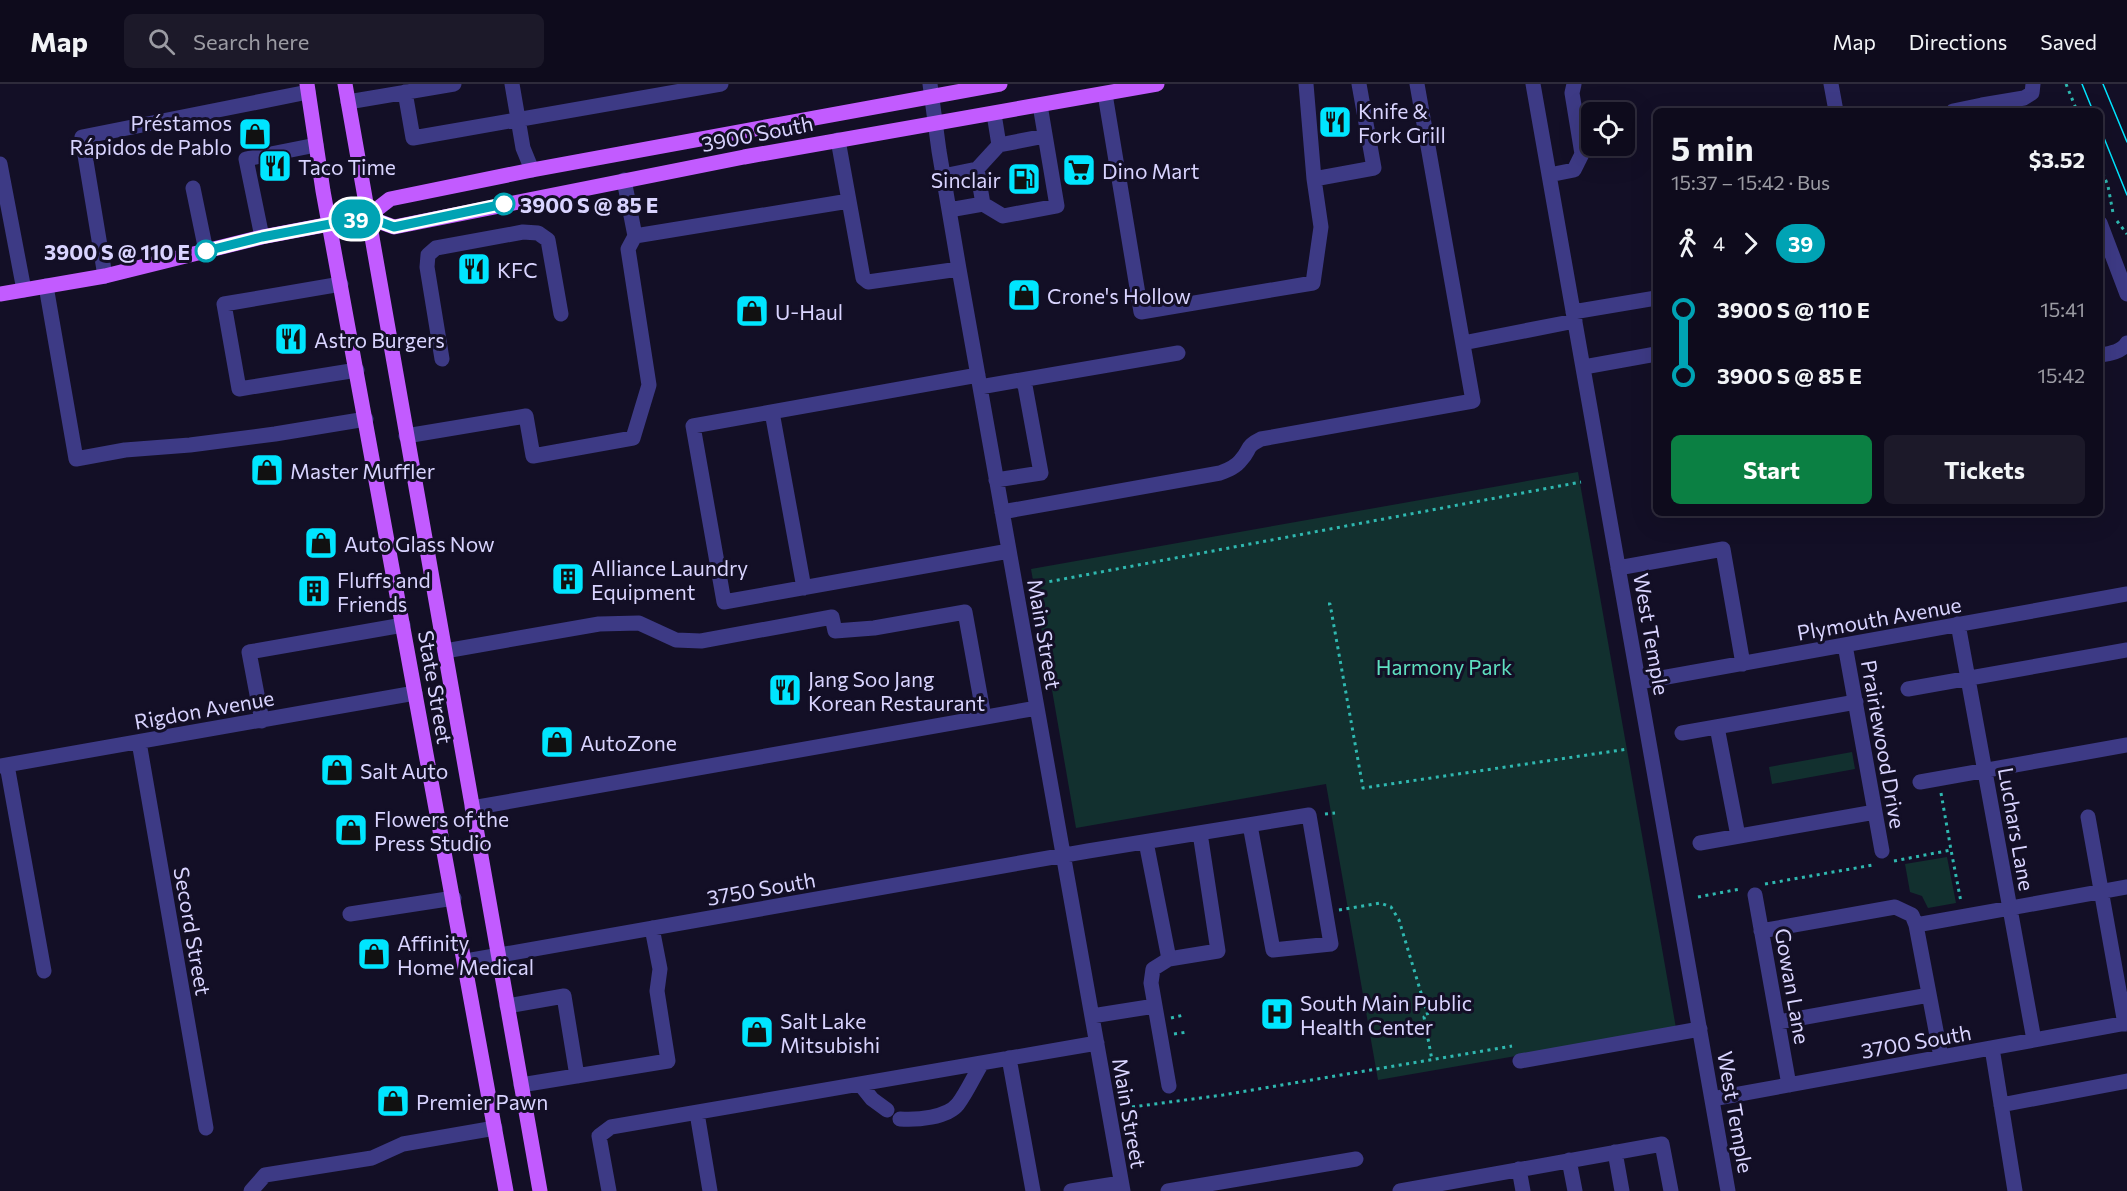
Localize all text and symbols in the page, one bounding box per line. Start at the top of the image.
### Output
search box [124,14,544,68]
text: Map [30,24,88,58]
icon: search [145,25,178,58]
text: Search here [193,28,309,55]
text: Map [1833,29,1876,54]
text: Directions [1909,29,2007,54]
text: Saved [2040,29,2097,54]
place label: Knife & Fork Grill [1358,98,1446,147]
map controls [1581,102,1635,156]
button: locate [1581,102,1635,156]
restaurant icon: Knife & Fork Grill [1317,104,1353,140]
place label: Préstamos Rápidos de Pablo [70,110,232,159]
street label: 3900 South [699,110,815,156]
shop icon: Préstamos Rápidos de Pablo [237,116,273,152]
text: 5 min [1671,127,1754,168]
text: $3.52 [2029,146,2085,173]
restaurant icon: Taco Time [257,148,293,184]
supermarket icon: Dino Mart [1061,152,1097,188]
place label: Taco Time [298,154,396,179]
place label: Dino Mart [1102,158,1199,183]
fuel station icon: Sinclair [1006,161,1042,197]
place label: Sinclair [931,167,1001,192]
text: 15:37 – 15:42 · Bus [1671,170,1830,194]
place label: 3900 S @ 85 E [520,192,658,217]
marker: 3900 S @ 85 E [493,193,515,215]
line badge: 39 [329,200,383,238]
text: 39 [343,207,369,232]
icon: walk [1671,227,1704,260]
icon: forward [1734,227,1767,260]
text: 4 [1713,231,1725,255]
text: 39 [1788,231,1813,256]
place label: 3900 S @ 110 E [44,239,190,264]
marker: 3900 S @ 110 E [195,240,217,262]
restaurant icon: KFC [456,251,492,287]
place label: KFC [497,257,538,282]
shop icon: Crone's Hollow [1006,277,1042,313]
place label: Crone's Hollow [1047,283,1191,308]
shop icon: U-Haul [734,293,770,329]
text: 3900 S @ 110 E [1717,296,1870,323]
text: 15:41 [2040,297,2085,321]
place label: U-Haul [775,299,843,324]
restaurant icon: Astro Burgers [273,321,309,357]
place label: Astro Burgers [314,327,445,352]
text: 3900 S @ 85 E [1717,362,1862,389]
text: 15:42 [2037,363,2085,387]
button: Start [1671,435,1872,504]
button: Tickets [1884,435,2085,504]
shop icon: Master Muffler [249,452,285,488]
place label: Master Muffler [290,458,435,483]
shop icon: Auto Glass Now [303,525,339,561]
place label: Auto Glass Now [344,531,495,556]
place label: Alliance Laundry Equipment [591,555,748,604]
building icon: Alliance Laundry Equipment [550,561,586,597]
place label: Fluffs and Friends [337,567,431,616]
street label: West Temple [1629,571,1675,697]
building icon: Fluffs and Friends [296,573,332,609]
street label: Main Street [1023,577,1067,691]
street label: Plymouth Avenue [1795,591,1963,645]
street label: State Street [414,628,458,746]
park label: Harmony Park [1376,654,1512,679]
street label: Prairiewood Drive [1857,658,1911,830]
place label: Jang Soo Jang Korean Restaurant [808,666,985,715]
restaurant icon: Jang Soo Jang Korean Restaurant [767,672,803,708]
street label: Rigdon Avenue [132,684,276,734]
shop icon: AutoZone [539,724,575,760]
place label: AutoZone [580,730,677,755]
shop icon: Salt Auto [319,752,355,788]
place label: Salt Auto [360,758,448,783]
street label: Luchars Lane [1994,765,2040,893]
place label: Flowers of the Press Studio [374,806,509,855]
shop icon: Flowers of the Press Studio [333,812,369,848]
street label: Secord Street [169,865,217,997]
street label: 3750 South [705,866,817,910]
street label: Gowan Lane [1771,926,1815,1046]
place label: Affinity Home Medical [397,930,534,979]
shop icon: Affinity Home Medical [356,936,392,972]
place label: South Main Public Health Center [1300,990,1472,1039]
hospital icon: South Main Public Health Center [1259,996,1295,1032]
place label: Salt Lake Mitsubishi [780,1008,880,1057]
shop icon: Salt Lake Mitsubishi [739,1014,775,1050]
street label: 3700 South [1859,1019,1973,1063]
street label: West Temple [1713,1049,1759,1175]
street label: Main Street [1108,1056,1152,1170]
shop icon: Premier Pawn [375,1083,411,1119]
place label: Premier Pawn [416,1089,548,1114]

